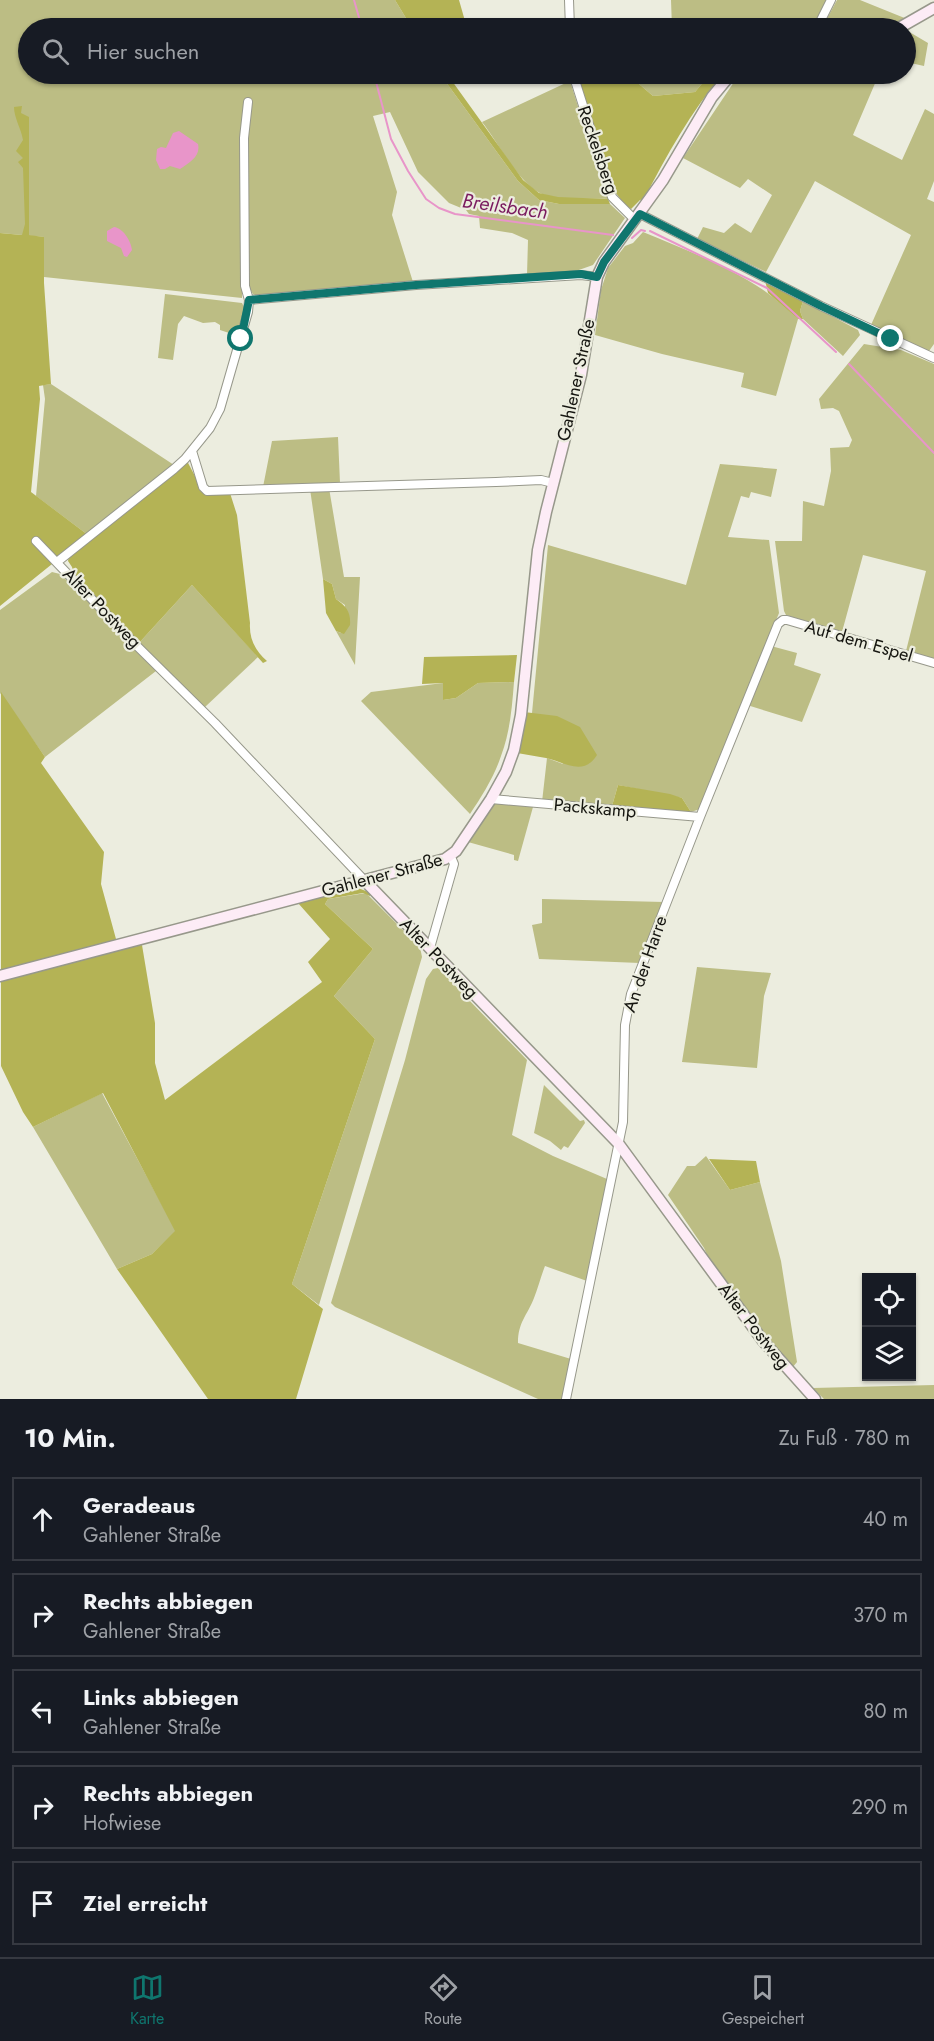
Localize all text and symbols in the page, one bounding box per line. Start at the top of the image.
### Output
search box [18,18,916,84]
icon: search [39,35,72,68]
text: Hier suchen [87,35,199,67]
street label: Reckelsberg [571,102,625,198]
water label: Breilsbach [460,186,550,227]
street label: Gahlener Straße [550,317,602,443]
route start [227,325,253,351]
route end [877,325,903,351]
street label: Alter Postweg [57,562,147,654]
street label: Auf dem Espel [802,613,916,669]
street label: Packskamp [553,791,637,825]
street label: Gahlener Straße [319,846,445,904]
street label: Alter Postweg [394,912,484,1004]
street label: An der Harre [616,912,674,1016]
map controls [862,1273,916,1381]
button: locate [862,1273,916,1327]
street label: Alter Postweg [712,1277,796,1375]
button: layers [862,1327,916,1381]
text: 10 Min. [24,1419,116,1457]
text: Zu Fuß · 780 m [779,1424,910,1453]
text: Geradeaus [83,1489,195,1521]
icon: ahead [26,1503,59,1536]
text: 40 m [863,1505,908,1534]
text: Gahlener Straße [83,1521,221,1550]
text: Rechts abbiegen [83,1585,253,1617]
icon: right [26,1599,59,1632]
text: 370 m [853,1601,908,1630]
text: Gahlener Straße [83,1617,221,1646]
text: Links abbiegen [83,1681,239,1713]
icon: left [26,1695,59,1728]
text: 80 m [863,1697,908,1726]
text: Gahlener Straße [83,1713,221,1742]
text: Rechts abbiegen [83,1777,253,1809]
icon: right [26,1791,59,1824]
text: 290 m [852,1793,908,1822]
text: Hofwiese [83,1809,161,1838]
icon: arrive [26,1887,59,1920]
text: Ziel erreicht [83,1887,207,1919]
tab: Karte [130,1971,164,2030]
tab: Route [424,1971,462,2030]
tab: Gespeichert [722,1971,804,2030]

